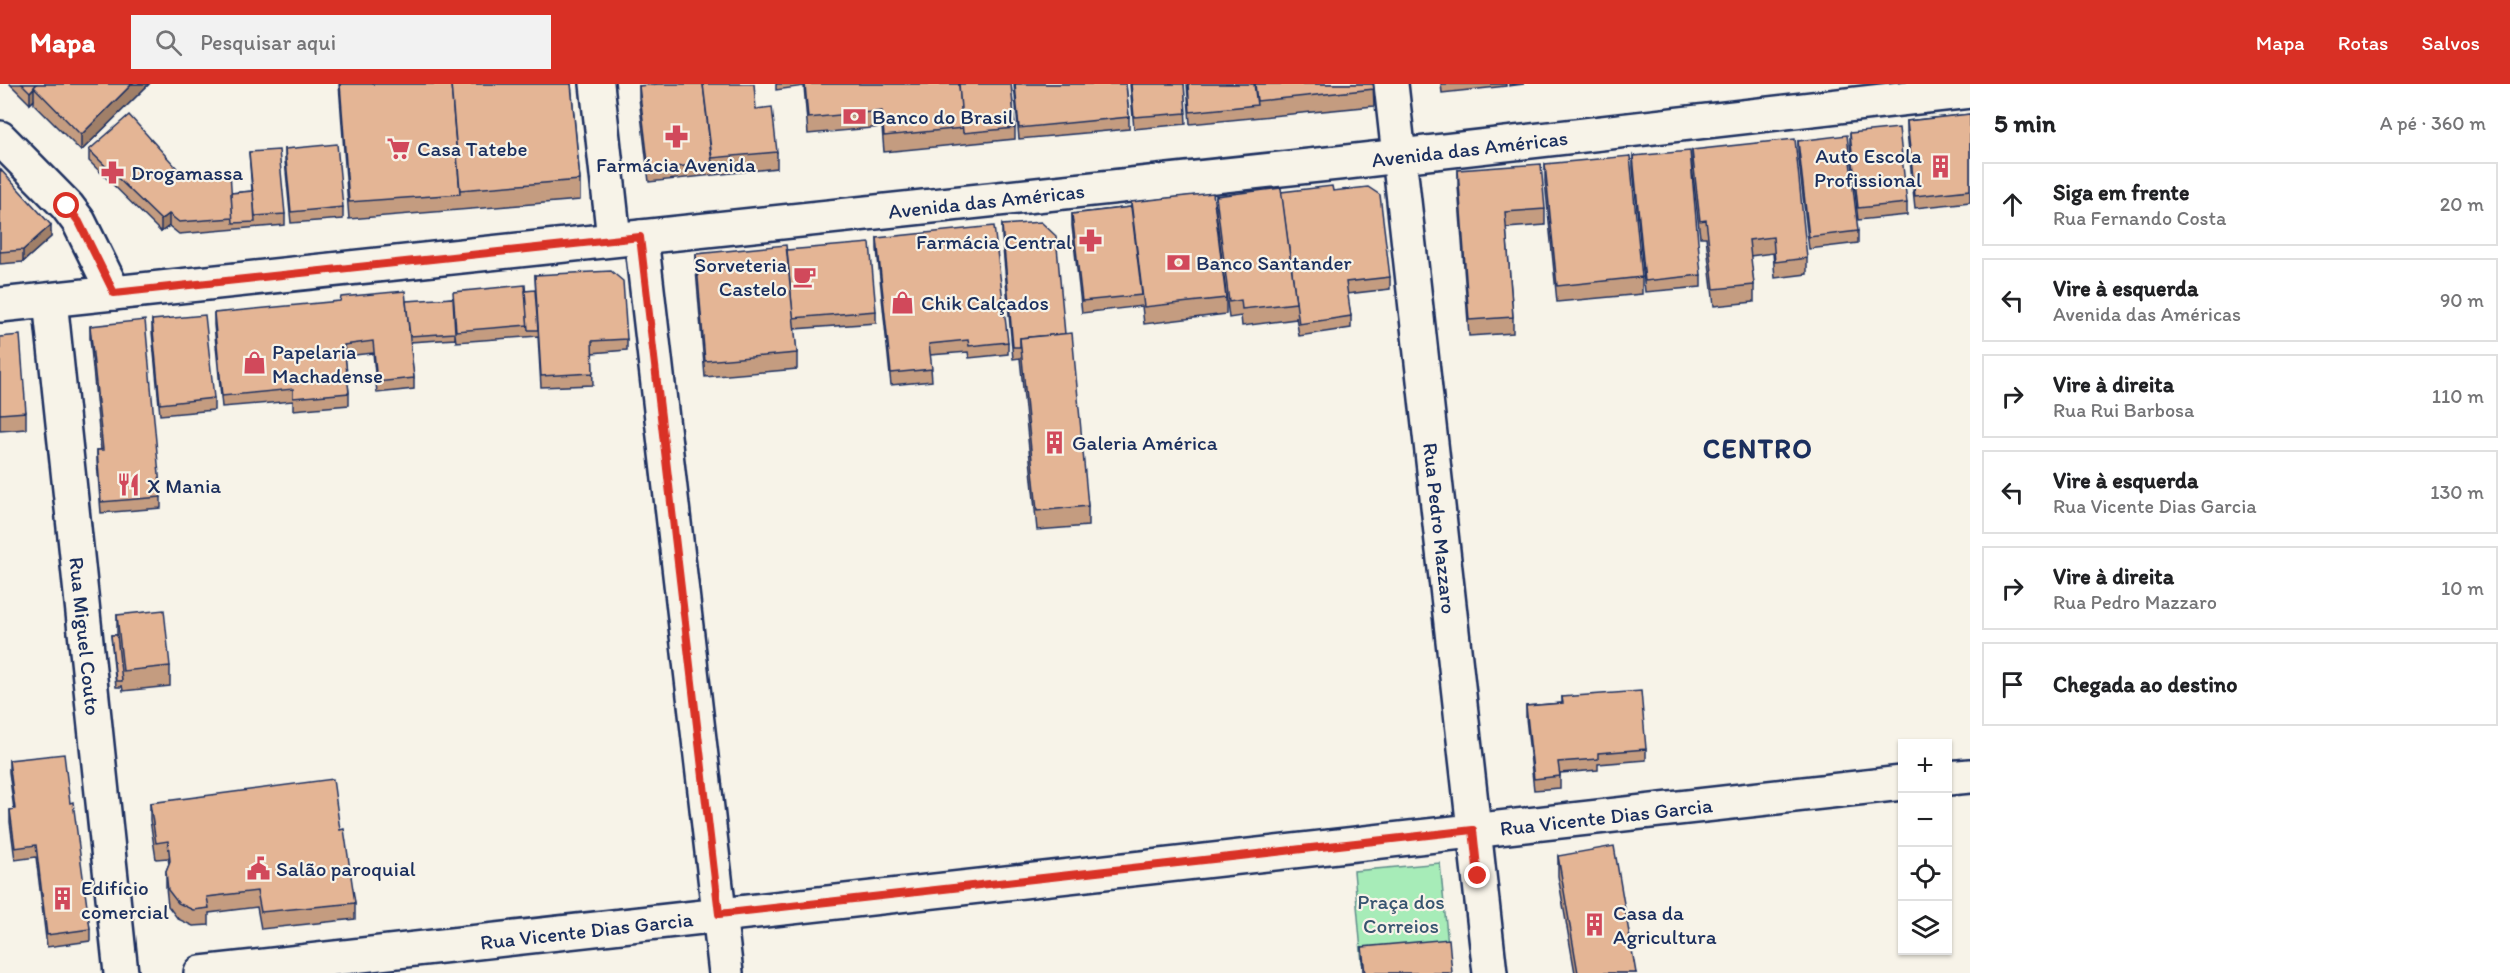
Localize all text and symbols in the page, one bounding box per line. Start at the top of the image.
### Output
search box [131,15,551,69]
text: Mapa [30,25,95,59]
icon: search [152,26,185,59]
text: Pesquisar aqui [200,29,336,56]
text: Mapa [2256,30,2305,55]
text: Rotas [2338,30,2388,55]
text: Salvos [2421,30,2480,55]
bank icon: Banco do Brasil [841,103,867,129]
place label: Banco do Brasil [872,104,1014,129]
text: 5 min [1994,107,2056,139]
text: A pé · 360 m [2380,111,2486,135]
pharmacy icon: Farmácia Avenida [663,123,689,149]
street label: Avenida das Américas [1370,124,1569,172]
supermarket icon: Casa Tatebe [386,135,412,161]
place label: Casa Tatebe [417,136,527,161]
place label: Auto Escola Profissional [1814,143,1922,192]
place label: Farmácia Avenida [596,152,756,177]
building icon: Auto Escola Profissional [1927,154,1953,180]
pharmacy icon: Drogamassa [100,159,126,185]
place label: Drogamassa [131,160,243,185]
street label: Avenida das Américas [887,177,1086,223]
text: Siga em frente [2053,179,2189,206]
icon: ahead [1996,188,2029,221]
route start [53,192,79,218]
text: 20 m [2440,192,2484,216]
text: Rua Fernando Costa [2053,206,2226,230]
pharmacy icon: Farmácia Central [1077,228,1103,254]
place label: Farmácia Central [916,229,1072,254]
bank icon: Banco Santander [1165,249,1191,275]
place label: Banco Santander [1196,250,1352,275]
place label: Sorveteria Castelo [694,252,787,301]
cafe icon: Sorveteria Castelo [792,263,818,289]
text: Vire à esquerda [2053,275,2198,302]
icon: left [1996,284,2029,317]
text: 90 m [2440,288,2484,312]
shop icon: Chik Calçados [890,289,916,315]
place label: Chik Calçados [921,290,1049,315]
text: Avenida das Américas [2053,302,2241,326]
place label: Papelaria Machadense [272,339,383,388]
shop icon: Papelaria Machadense [241,350,267,376]
text: Vire à direita [2053,371,2174,398]
icon: right [1996,380,2029,413]
text: 110 m [2432,384,2484,408]
text: Rua Rui Barbosa [2053,398,2194,422]
building icon: Galeria América [1041,429,1067,455]
place label: Galeria América [1072,430,1218,455]
district label: CENTRO [1703,432,1813,465]
street label: Rua Pedro Mazzaro [1419,441,1462,615]
text: Vire à esquerda [2053,467,2198,494]
restaurant icon: X Mania [116,472,142,498]
place label: X Mania [147,473,221,498]
icon: left [1996,476,2029,509]
text: 130 m [2430,480,2484,504]
text: Rua Vicente Dias Garcia [2053,494,2257,518]
street label: Rua Miguel Couto [65,556,106,717]
text: Vire à direita [2053,563,2174,590]
icon: right [1996,572,2029,605]
text: 10 m [2441,576,2484,600]
text: Rua Pedro Mazzaro [2053,590,2217,614]
icon: arrive [1996,668,2029,701]
text: Chegada ao destino [2053,671,2237,698]
map controls [1898,739,1952,955]
button: + [1898,739,1952,793]
street label: Rua Vicente Dias Garcia [1499,792,1714,840]
button: − [1898,793,1952,847]
button: locate [1898,847,1952,901]
public building icon: Salão paroquial [245,855,271,881]
place label: Salão paroquial [276,856,416,881]
route end [1464,862,1490,888]
place label: Edifício comercial [81,875,169,924]
building icon: Edifício comercial [50,886,76,912]
park label: Praça dos Correios [1357,889,1445,938]
place label: Casa da Agricultura [1613,900,1717,949]
button: layers [1898,901,1952,955]
street label: Rua Vicente Dias Garcia [479,906,694,954]
building icon: Casa da Agricultura [1582,911,1608,937]

